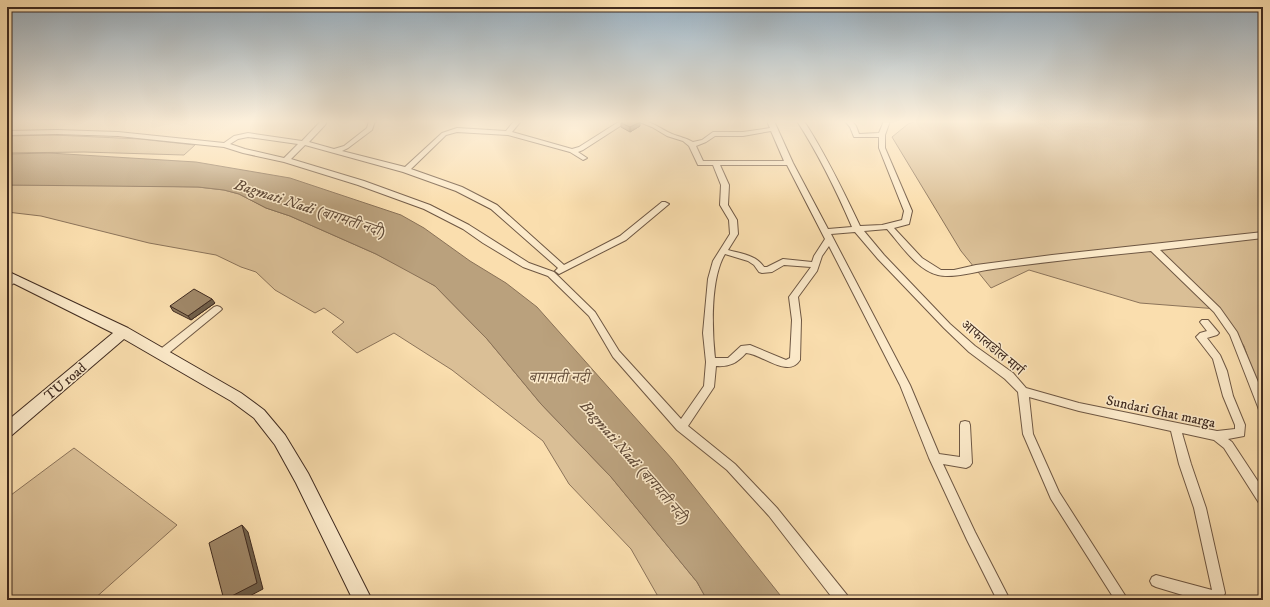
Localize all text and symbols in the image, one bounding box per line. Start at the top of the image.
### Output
water label: Bagmati Nadi (बागमती नदी) [231,175,387,242]
street label: आफालडोल मार्ग [957,316,1028,380]
street label: TU road [41,359,90,405]
water label: बागमती नदी [529,368,593,387]
street label: Sundari Ghat marga [1105,392,1217,432]
water label: Bagmati Nadi (बागमती नदी) [575,396,693,528]

